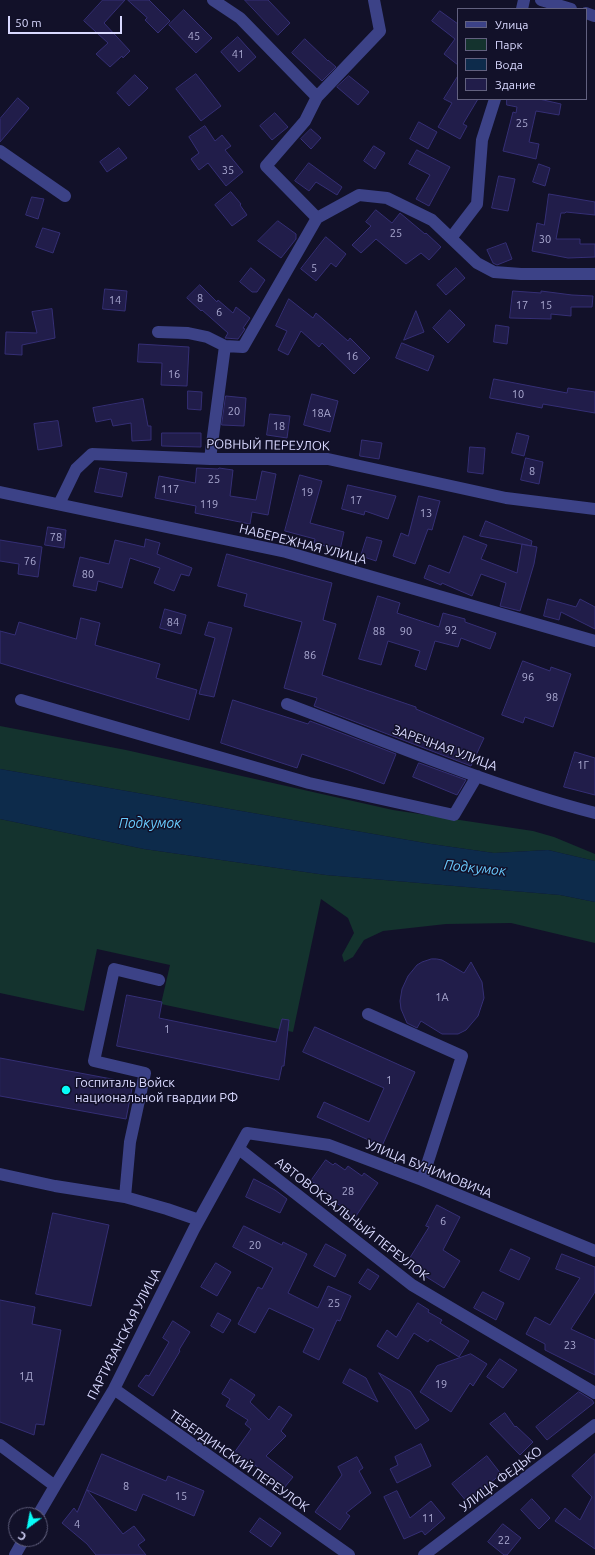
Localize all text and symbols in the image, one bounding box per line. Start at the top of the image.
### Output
scale bar [10,8,124,34]
legend [457,8,587,100]
text: 50 m [15,16,42,29]
text: Улица [495,18,528,31]
house number: 45 [188,29,200,43]
text: Парк [495,38,523,51]
house number: 41 [232,47,244,61]
text: Вода [495,58,523,71]
text: Здание [495,78,536,91]
house number: 25 [516,116,528,130]
house number: 35 [222,163,234,177]
house number: 25 [390,226,402,240]
house number: 30 [539,232,551,246]
house number: 5 [311,261,317,275]
house number: 8 [197,291,203,305]
house number: 14 [109,293,121,307]
house number: 17 [516,298,528,312]
house number: 15 [540,298,552,312]
house number: 6 [216,305,222,319]
house number: 16 [346,349,358,363]
house number: 16 [168,367,180,381]
house number: 10 [512,387,524,401]
house number: 20 [228,404,240,418]
house number: 18А [311,406,331,420]
house number: 18 [273,419,285,433]
street label: РОВНЫЙ ПЕРЕУЛОК [206,436,330,454]
house number: 8 [529,464,535,478]
house number: 25 [208,472,220,486]
house number: 117 [161,482,179,496]
house number: 19 [301,485,313,499]
house number: 17 [350,493,362,507]
house number: 119 [200,497,218,511]
house number: 13 [420,506,432,520]
street label: НАБЕРЕЖНАЯ УЛИЦА [238,521,368,567]
house number: 78 [50,530,62,544]
house number: 76 [24,554,36,568]
house number: 80 [82,567,94,581]
house number: 84 [167,615,179,629]
house number: 92 [445,623,457,637]
house number: 88 [373,624,385,638]
house number: 90 [400,624,412,638]
house number: 86 [304,648,316,662]
house number: 96 [522,670,534,684]
house number: 98 [546,690,558,704]
street label: ЗАРЕЧНАЯ УЛИЦА [390,722,500,774]
house number: 1Г [577,758,589,772]
water label: Подкумок [119,815,181,831]
water label: Подкумок [443,856,507,880]
house number: 1А [435,990,449,1004]
house number: 1 [164,1022,170,1036]
house number: 1 [386,1073,392,1087]
place label: Госпиталь Войск национальной гвардии РФ [75,1075,238,1106]
marker: Госпиталь Войск национальной гвардии РФ [60,1084,72,1096]
street label: УЛИЦА БУНИМОВИЧА [364,1137,494,1201]
street label: АВТОВОКЗАЛЬНЫЙ ПЕРЕУЛОК [272,1154,432,1284]
house number: 28 [342,1184,354,1198]
house number: 6 [440,1214,446,1228]
house number: 20 [249,1238,261,1252]
street label: ПАРТИЗАНСКАЯ УЛИЦА [84,1266,164,1402]
house number: 25 [328,1296,340,1310]
house number: 23 [564,1338,576,1352]
house number: 1Д [19,1369,33,1383]
house number: 19 [435,1377,447,1391]
street label: ТЕБЕРДИНСКИЙ ПЕРЕУЛОК [166,1407,312,1515]
street label: УЛИЦА ФЕДЬКО [457,1443,545,1515]
house number: 8 [123,1479,129,1493]
house number: 15 [175,1489,187,1503]
north arrow [8,1507,48,1547]
house number: 11 [422,1511,434,1525]
house number: 4 [74,1517,80,1531]
text: С [16,1529,28,1543]
house number: 22 [498,1533,510,1547]

